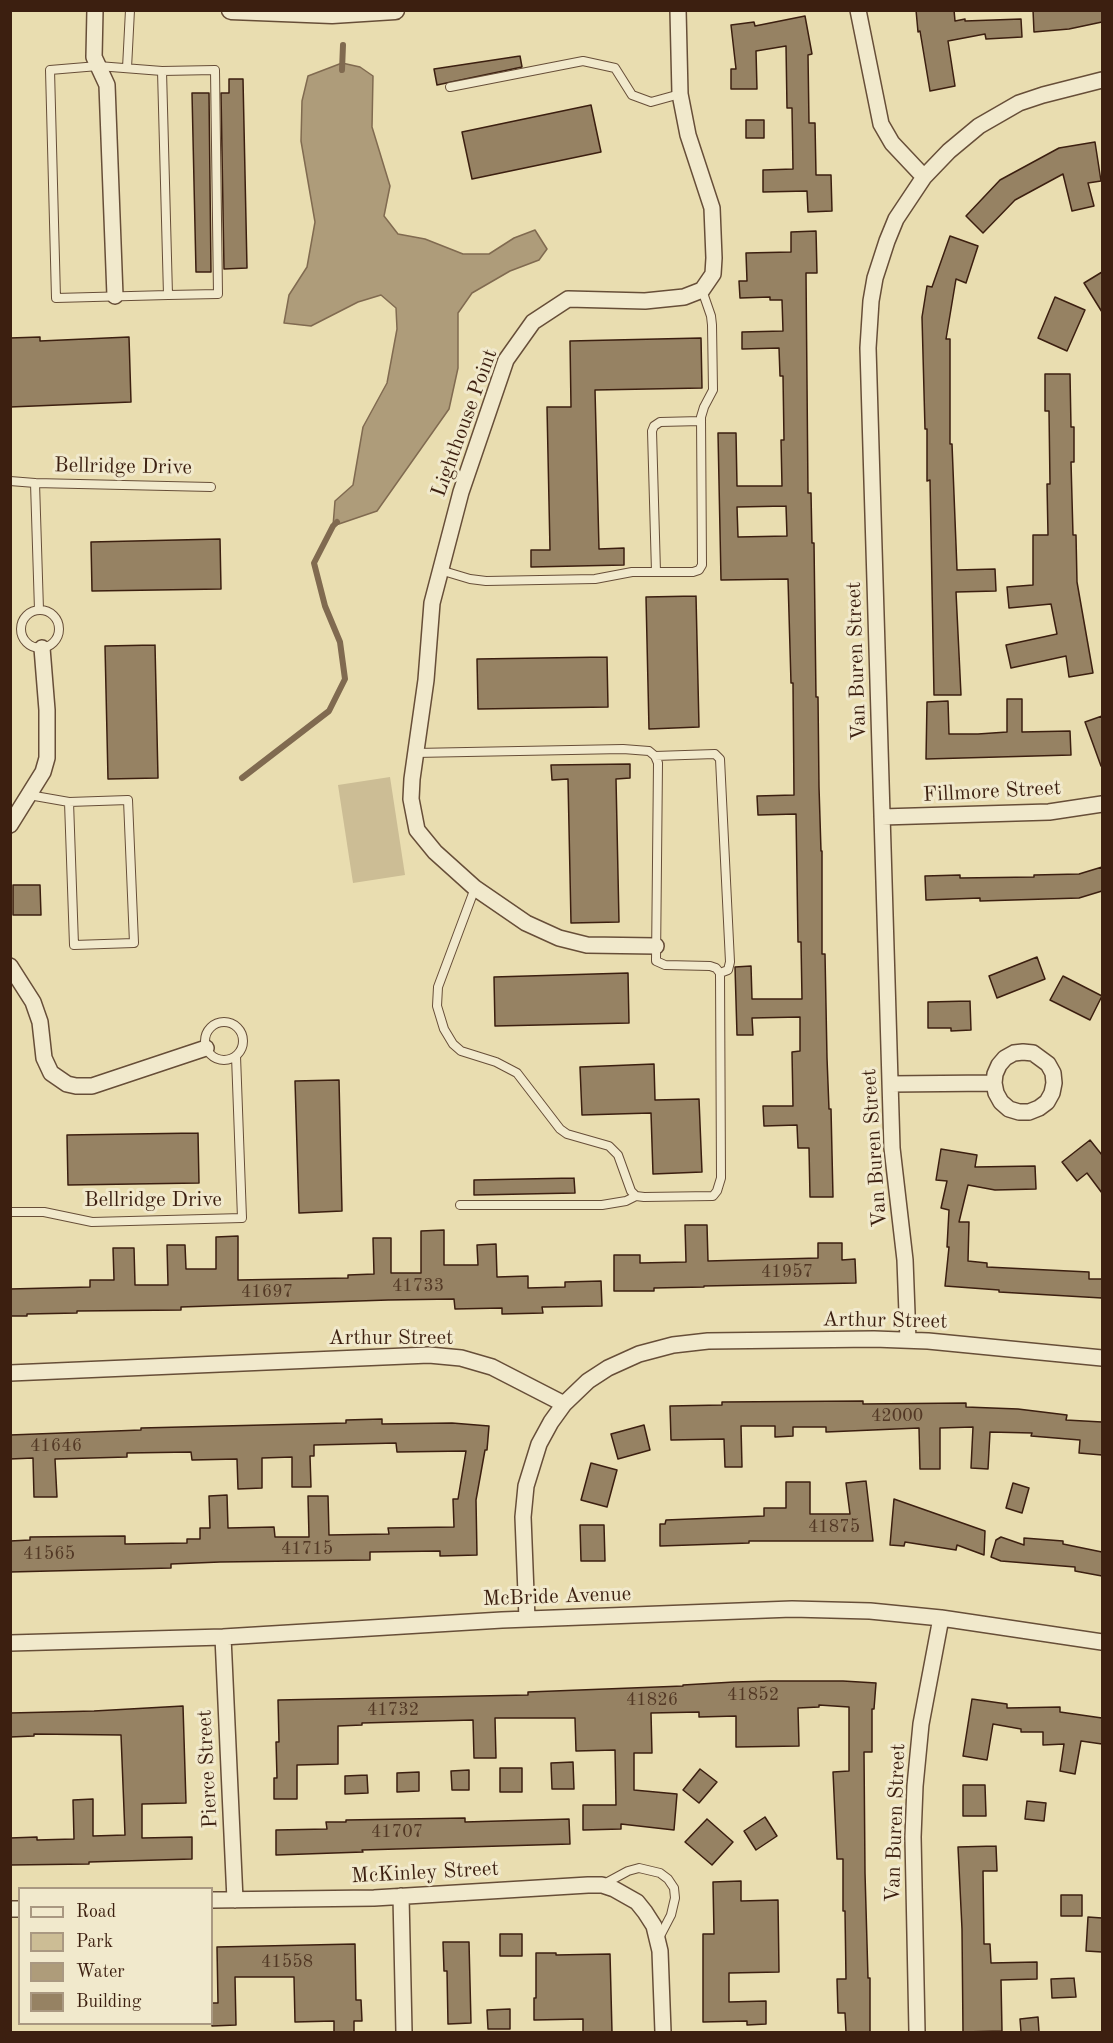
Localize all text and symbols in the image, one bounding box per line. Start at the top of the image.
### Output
street label: Lighthouse Point [427,346,503,500]
street label: Bellridge Drive [54,453,192,481]
street label: Van Buren Street [842,581,872,741]
street label: Fillmore Street [922,776,1062,808]
street label: Van Buren Street [857,1068,893,1228]
street label: Bellridge Drive [84,1187,222,1213]
house number: 41957 [761,1261,813,1283]
house number: 41733 [392,1275,444,1297]
house number: 41697 [241,1281,293,1303]
street label: Arthur Street [822,1307,948,1335]
street label: Arthur Street [329,1325,453,1351]
house number: 42000 [871,1405,923,1427]
house number: 41646 [30,1435,82,1457]
house number: 41875 [808,1516,860,1538]
house number: 41715 [281,1538,333,1560]
house number: 41565 [23,1543,75,1565]
street label: McBride Avenue [482,1582,632,1612]
house number: 41852 [727,1684,779,1706]
house number: 41826 [626,1689,678,1711]
house number: 41732 [367,1699,419,1721]
street label: Pierce Street [192,1709,224,1829]
street label: Van Buren Street [881,1743,911,1903]
house number: 41707 [371,1821,423,1843]
street label: McKinley Street [351,1857,499,1889]
legend [18,1887,213,2025]
text: Road [76,1903,116,1921]
text: Park [76,1933,113,1951]
house number: 41558 [261,1951,313,1973]
text: Water [76,1963,125,1981]
text: Building [76,1993,141,2011]

